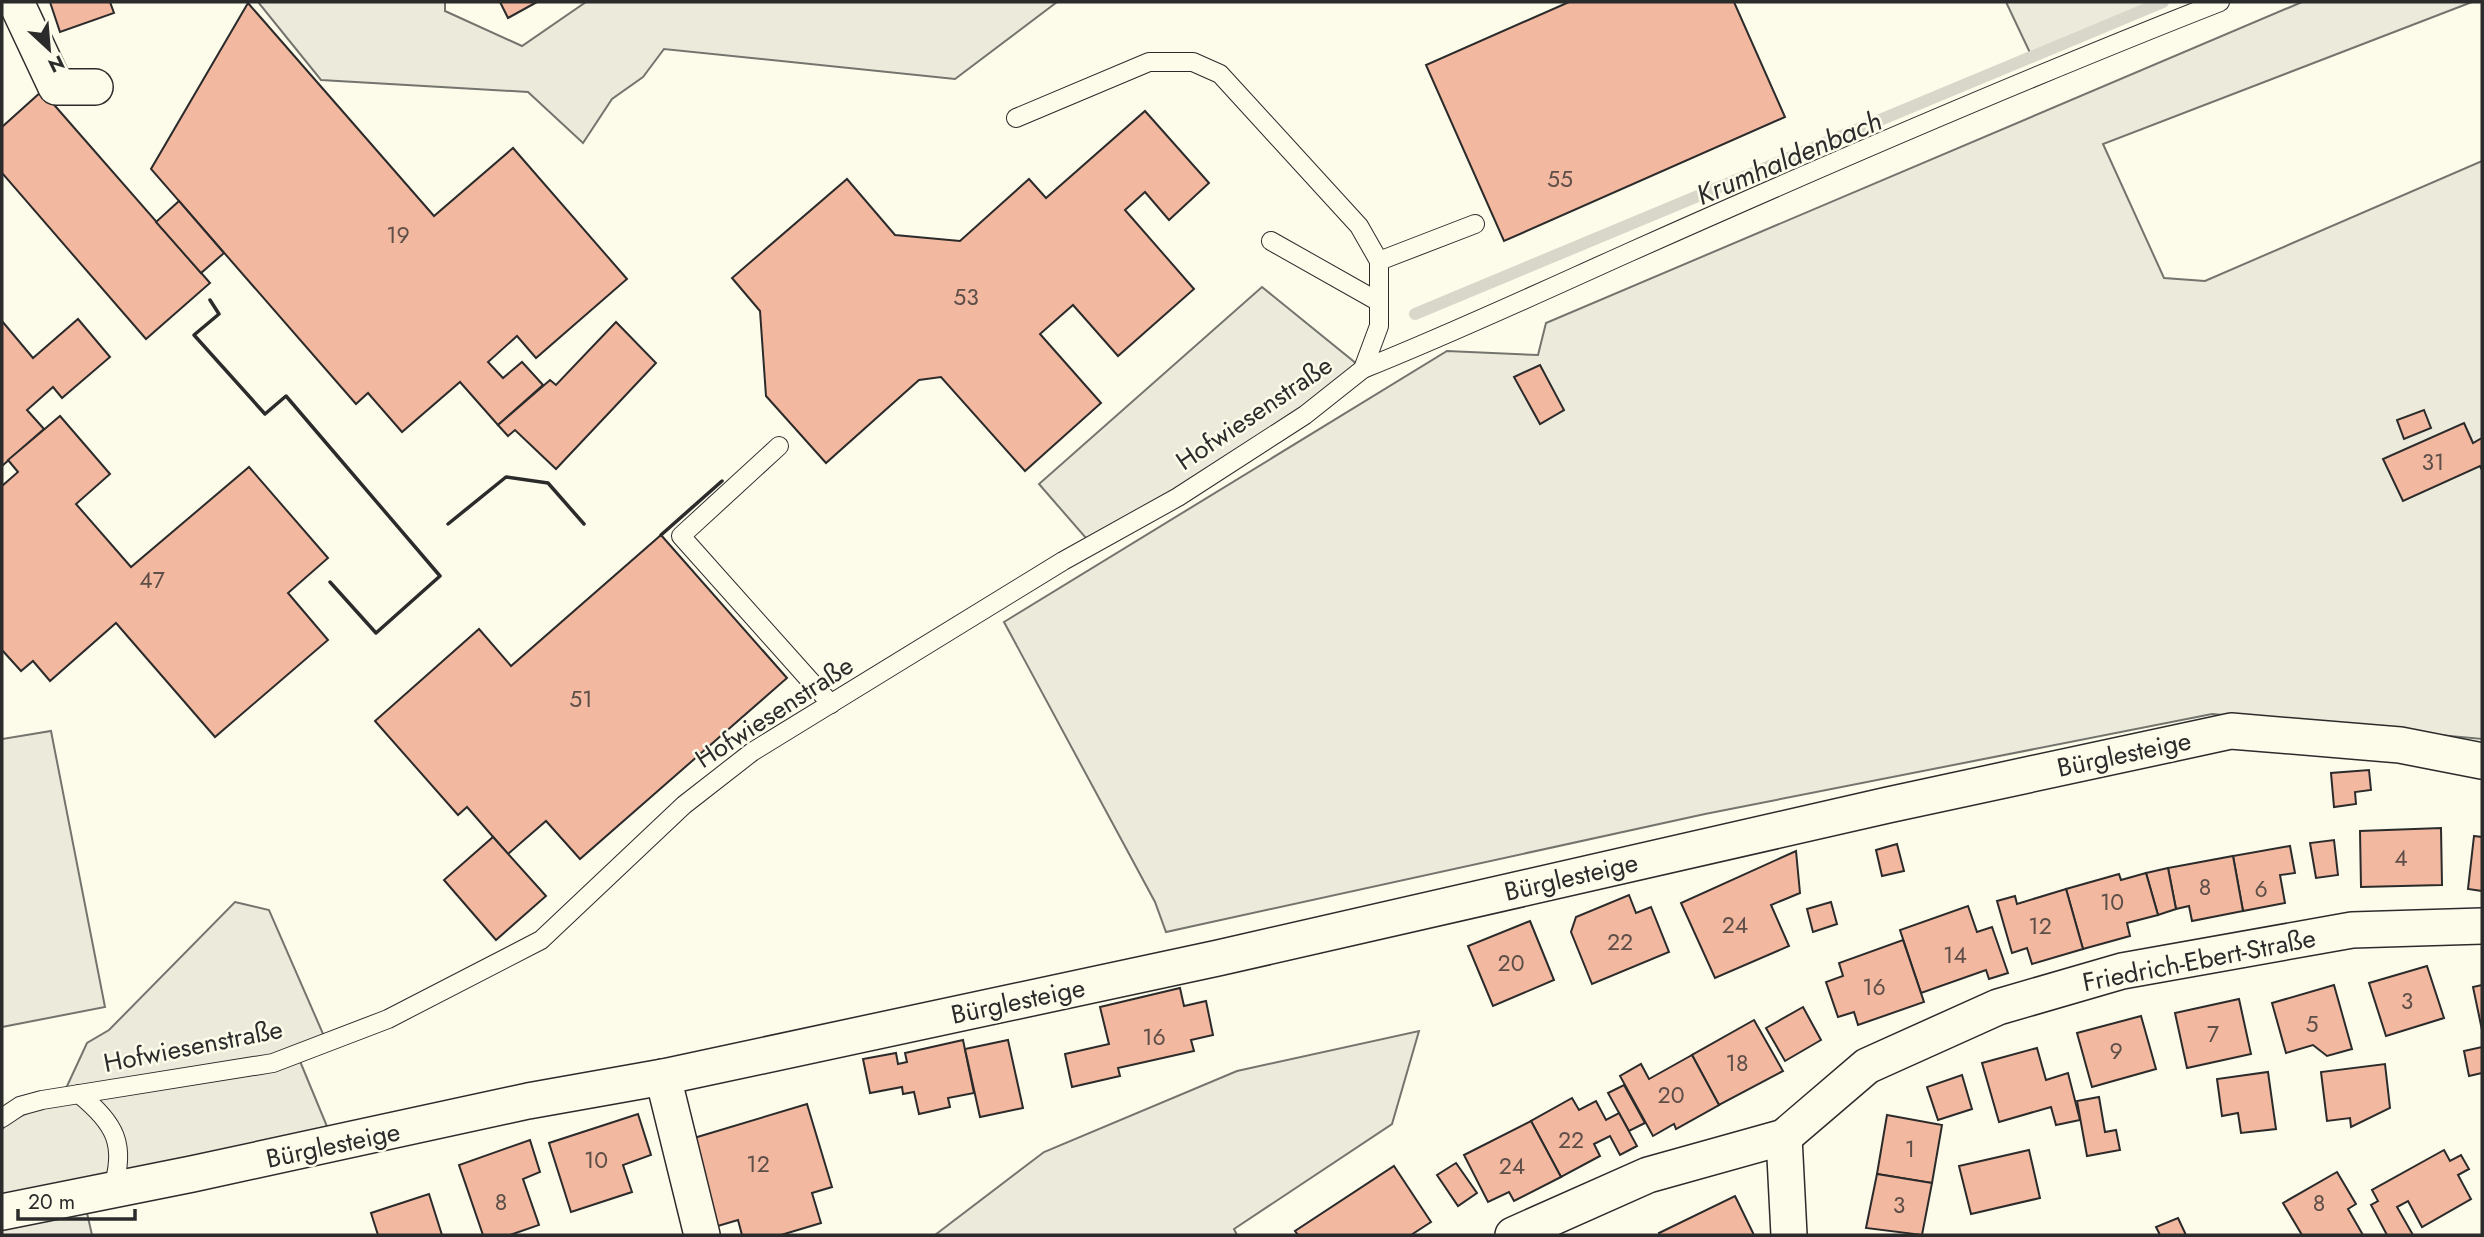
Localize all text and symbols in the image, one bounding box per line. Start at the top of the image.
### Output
north arrow [14,14,84,84]
text: N [44,48,69,79]
water label: Krumhaldenbach [1690,100,1888,216]
house number: 55 [1547,162,1573,196]
house number: 19 [386,218,410,252]
house number: 53 [953,280,979,314]
street label: Hofwiesenstraße [1168,346,1340,480]
house number: 31 [2422,445,2444,479]
house number: 47 [139,563,165,597]
street label: Hofwiesenstraße [687,647,861,777]
house number: 51 [569,682,593,716]
street label: Bürglesteige [2054,721,2194,787]
house number: 4 [2394,841,2408,875]
street label: Bürglesteige [1500,843,1642,911]
house number: 8 [2199,870,2211,904]
house number: 6 [2254,872,2268,906]
house number: 10 [2100,885,2124,919]
house number: 24 [1722,908,1748,942]
house number: 12 [2028,909,2052,943]
street label: Friedrich-Ebert-Straße [2079,919,2319,1001]
house number: 22 [1607,925,1633,959]
house number: 14 [1943,938,1967,972]
house number: 20 [1498,946,1524,980]
street label: Bürglesteige [948,968,1088,1034]
house number: 16 [1862,970,1886,1004]
house number: 3 [2401,984,2413,1018]
house number: 5 [2306,1007,2319,1041]
street label: Hofwiesenstraße [100,1010,286,1082]
house number: 7 [2207,1017,2219,1051]
house number: 16 [1142,1020,1166,1054]
house number: 9 [2109,1034,2123,1068]
house number: 18 [1726,1046,1748,1080]
house number: 20 [1658,1078,1684,1112]
street label: Bürglesteige [263,1112,403,1178]
house number: 22 [1558,1123,1584,1157]
house number: 1 [1905,1132,1915,1166]
house number: 10 [584,1143,608,1177]
house number: 12 [746,1147,770,1181]
house number: 24 [1499,1149,1525,1183]
scale bar [18,1178,135,1222]
house number: 8 [495,1185,507,1219]
house number: 8 [2313,1186,2325,1220]
text: 20 m [28,1187,75,1217]
house number: 3 [1893,1188,1905,1222]

